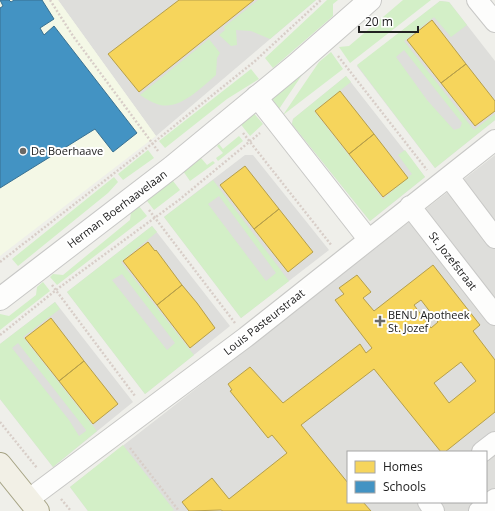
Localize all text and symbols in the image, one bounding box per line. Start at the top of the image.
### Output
scale bar [359,8,418,34]
text: 20 m [365,13,393,30]
place label: De Boerhaave [31,143,103,158]
marker: De Boerhaave [18,146,28,156]
street label: Herman Boerhaavelaan [64,166,170,251]
street label: St. Jozefstraat [426,228,481,293]
street label: Louis Pasteurstraat [220,285,307,358]
place label: BENU Apotheek St. Jozef [388,307,470,335]
marker: BENU Apotheek St. Jozef [375,316,385,326]
legend [347,451,487,503]
text: Homes [383,458,423,475]
text: Schools [383,478,426,495]

